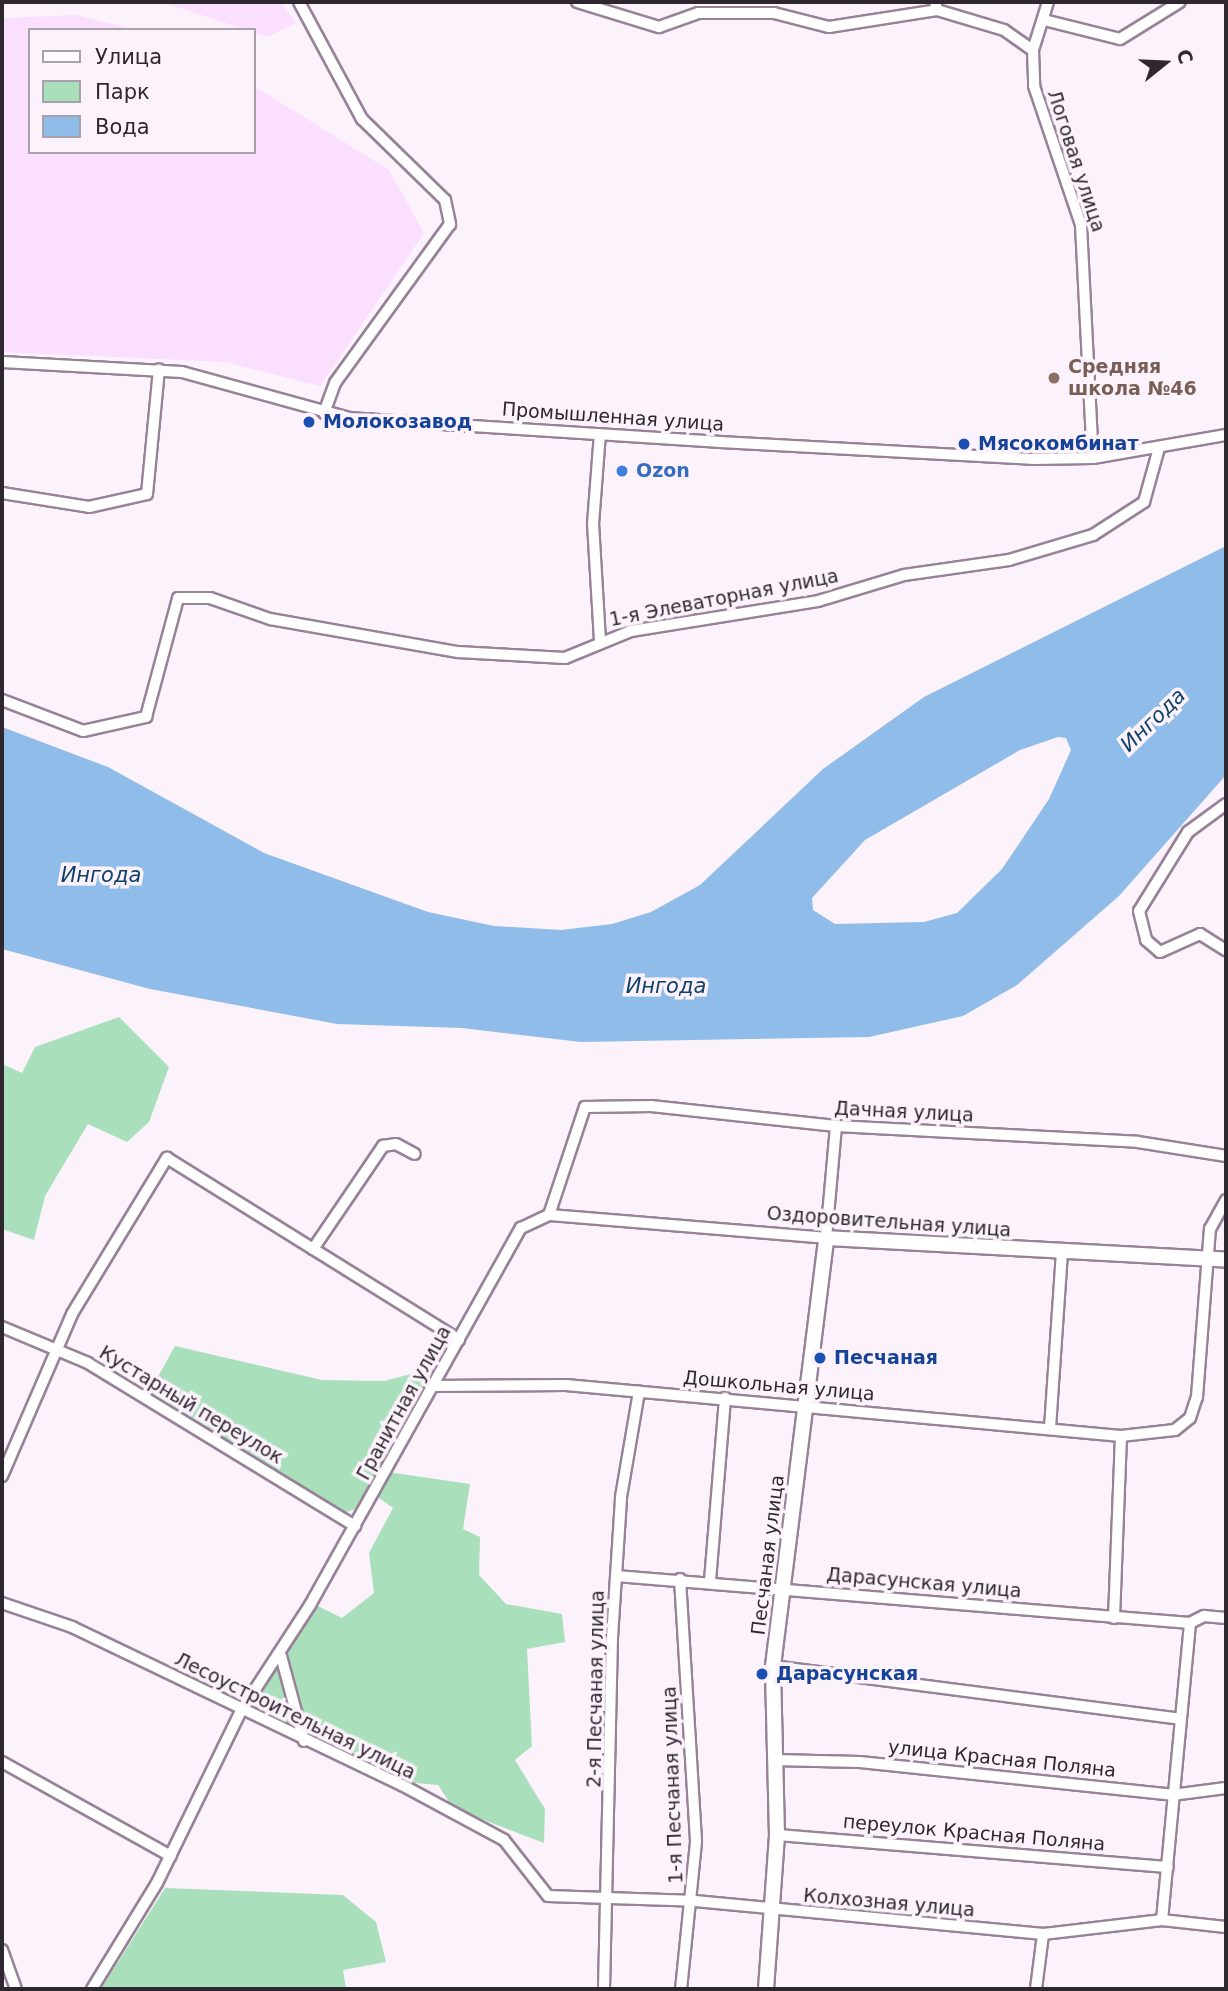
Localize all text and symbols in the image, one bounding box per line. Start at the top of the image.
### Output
legend [28,28,256,154]
north arrow [1130,28,1200,98]
text: Улица [95,45,162,69]
text: С [1172,46,1198,67]
text: Парк [95,80,150,104]
street label: Логовая улица [1042,87,1110,235]
text: Вода [95,115,150,139]
place label: Средняя школа №46 [1068,356,1197,400]
marker: Средняя школа №46 [1046,370,1062,386]
street label: Промышленная улица [501,398,725,436]
place label: Молокозавод [323,411,472,433]
marker: Молокозавод [301,414,317,430]
place label: Мясокомбинат [978,433,1138,455]
marker: Мясокомбинат [956,436,972,452]
place label: Ozon [636,460,690,482]
marker: Ozon [614,463,630,479]
street label: 1-я Элеваторная улица [607,565,841,631]
water label: Ингода [1115,683,1191,757]
water label: Ингода [61,862,141,888]
water label: Ингода [626,973,706,999]
street label: Дачная улица [834,1097,974,1127]
street label: Оздоровительная улица [766,1202,1012,1242]
street label: Гранитная улица [352,1322,456,1484]
street label: Кустарный переулок [95,1341,287,1469]
place label: Песчаная [834,1347,938,1369]
marker: Песчаная [812,1350,828,1366]
street label: Дошкольная улица [682,1366,876,1406]
street label: Песчаная улица [747,1474,789,1636]
street label: Дарасунская улица [826,1563,1022,1603]
street label: 2-я Песчаная улица [583,1590,609,1788]
street label: Лесоустроительная улица [171,1648,419,1784]
place label: Дарасунская [776,1663,918,1685]
marker: Дарасунская [754,1666,770,1682]
street label: 1-я Песчаная улица [658,1686,688,1884]
street label: улица Красная Поляна [887,1736,1117,1782]
street label: переулок Красная Поляна [842,1810,1106,1856]
street label: Колхозная улица [802,1884,976,1922]

